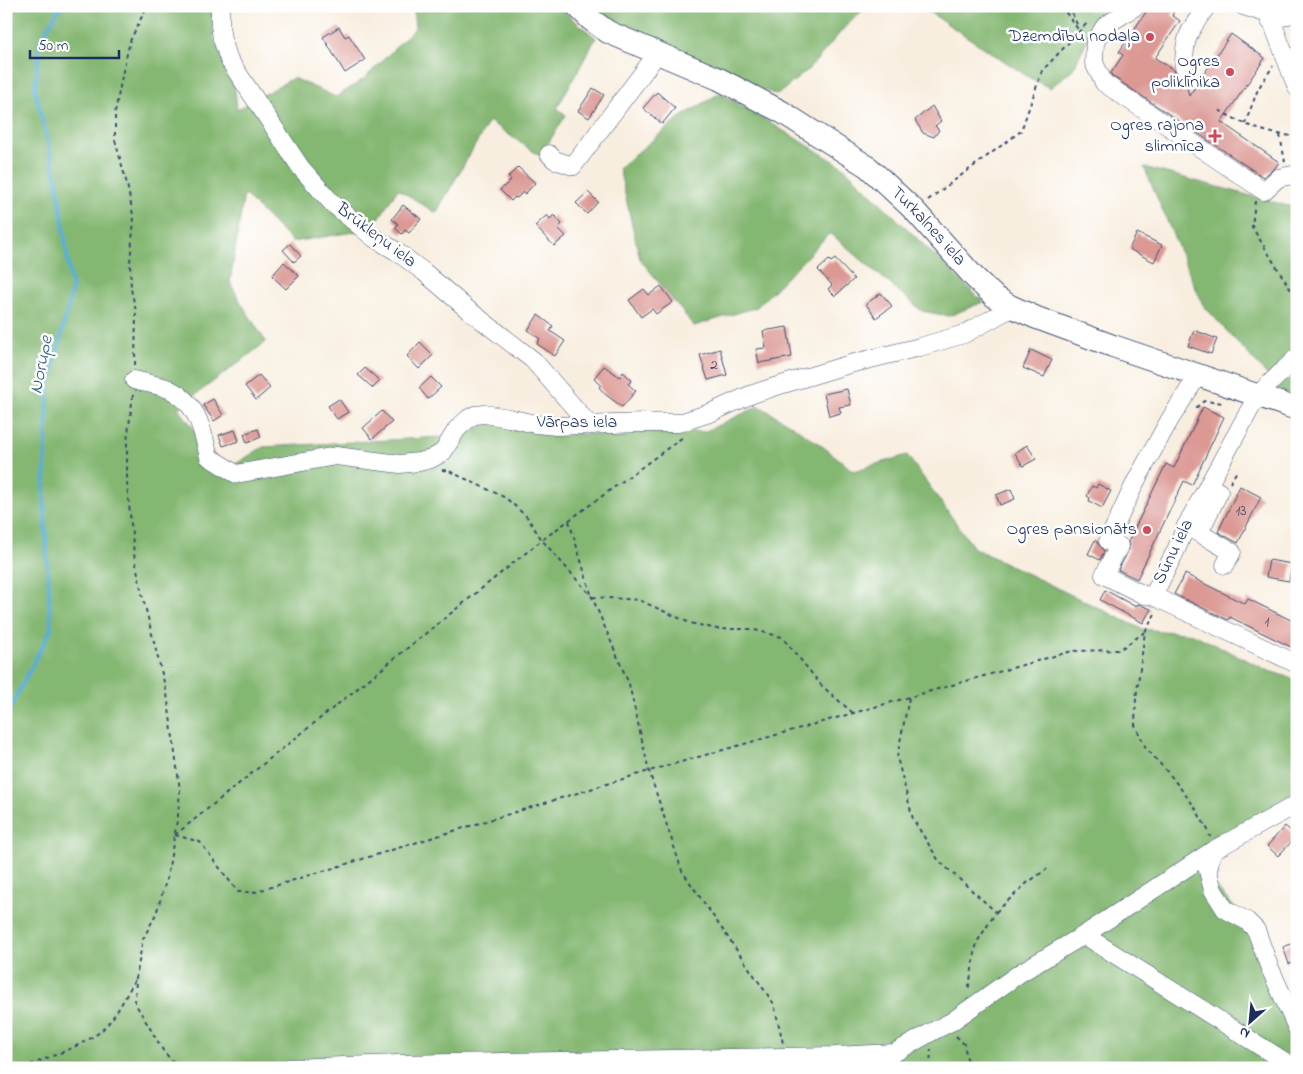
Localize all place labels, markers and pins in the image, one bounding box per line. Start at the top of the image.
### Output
place label: Dzemdību nodaļa [1008,24,1140,50]
marker: Dzemdību nodaļa [1144,31,1156,43]
place label: Ogres poliklīnika [1151,49,1220,96]
marker: Ogres poliklīnika [1224,66,1236,78]
place label: Ogres rajona slimnīca [1110,113,1204,160]
marker: Ogres rajona slimnīca [1208,129,1222,143]
place label: Ogres pansionāts [1006,517,1137,544]
marker: Ogres pansionāts [1141,524,1153,536]

